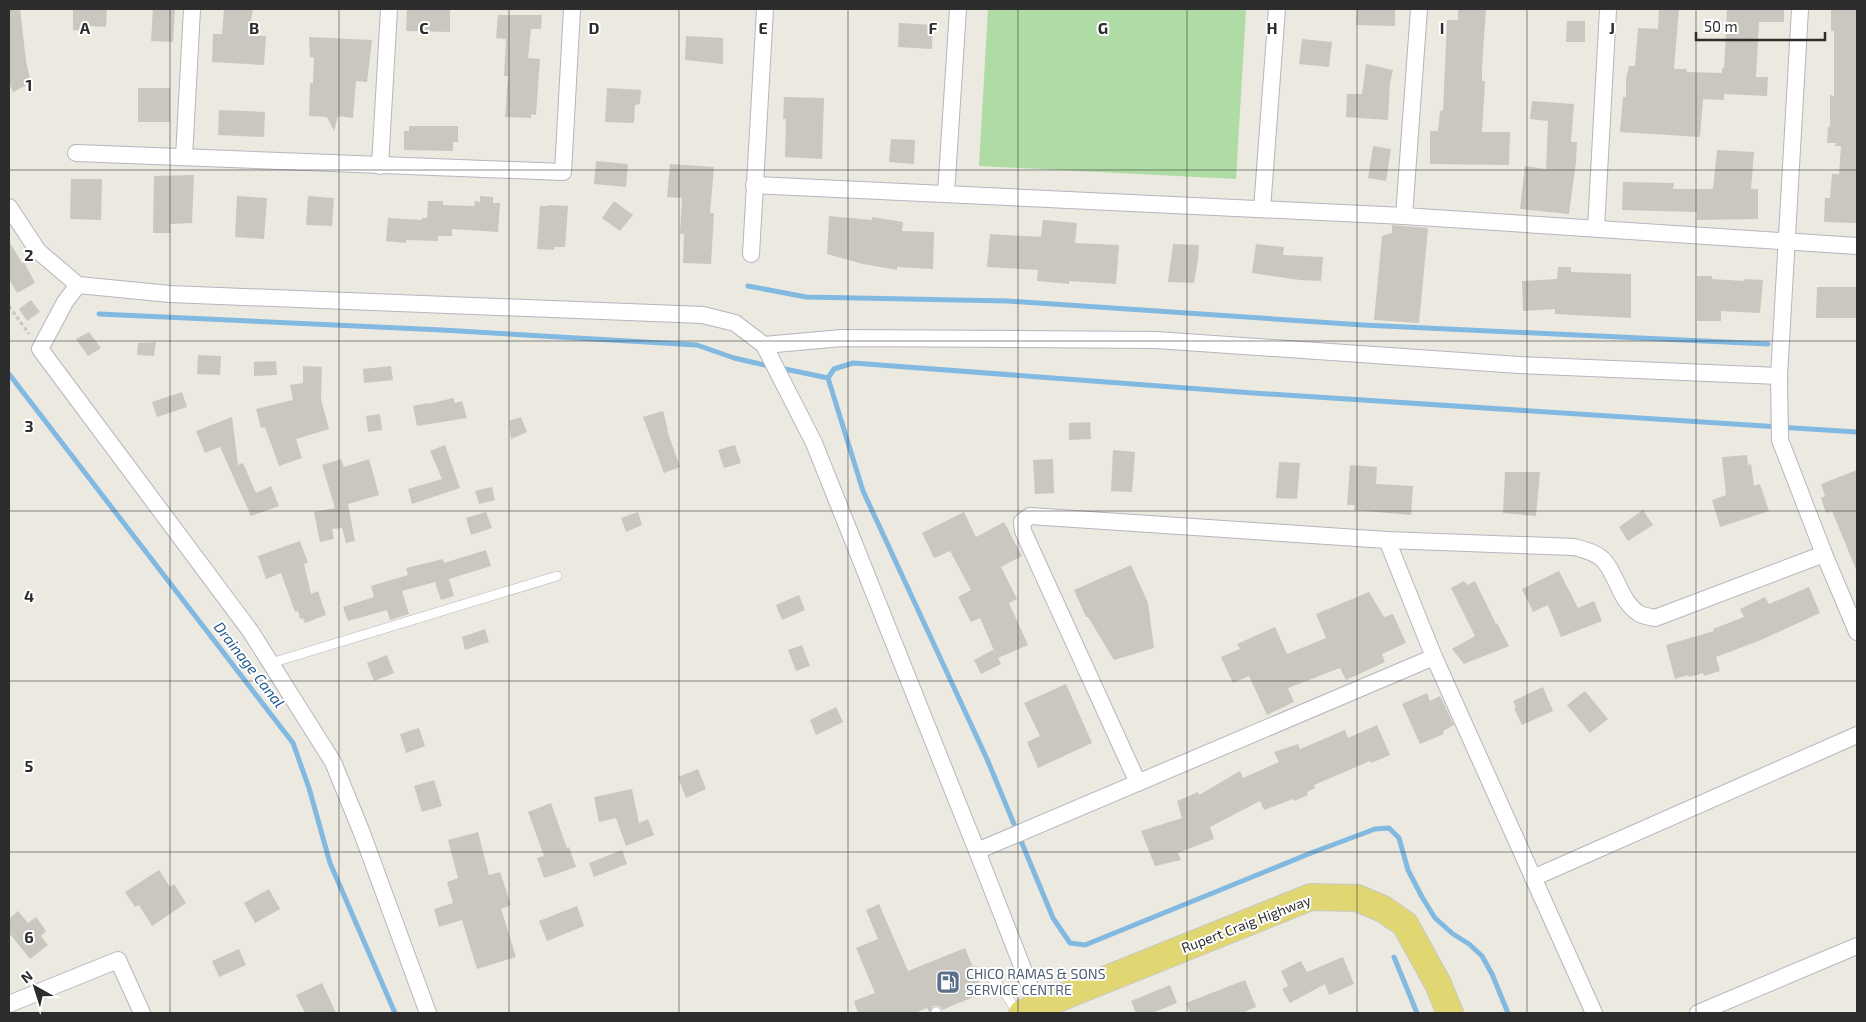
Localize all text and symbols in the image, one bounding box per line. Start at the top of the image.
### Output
scale bar [1696,10,1825,42]
text: 50 m [1704,17,1738,35]
text: A [80,18,91,37]
text: B [249,18,259,37]
text: C [419,18,429,37]
text: D [589,18,600,37]
text: E [758,18,768,37]
text: F [929,18,938,37]
text: G [1098,18,1108,37]
text: H [1266,18,1278,37]
text: I [1440,18,1444,37]
text: J [1609,18,1615,37]
text: 1 [26,75,32,94]
text: 2 [24,245,34,264]
text: 3 [24,416,34,435]
text: 4 [24,586,34,605]
water label: Drainage Canal [211,618,289,711]
text: 5 [25,756,34,775]
street label: Rupert Craig Highway [1179,891,1314,956]
text: 6 [24,927,34,946]
north arrow [10,962,60,1012]
place label: CHICO RAMAS & SONS SERVICE CENTRE [966,965,1106,998]
text: N [17,967,36,986]
fuel station icon: CHICO RAMAS & SONS SERVICE CENTRE [935,969,961,995]

